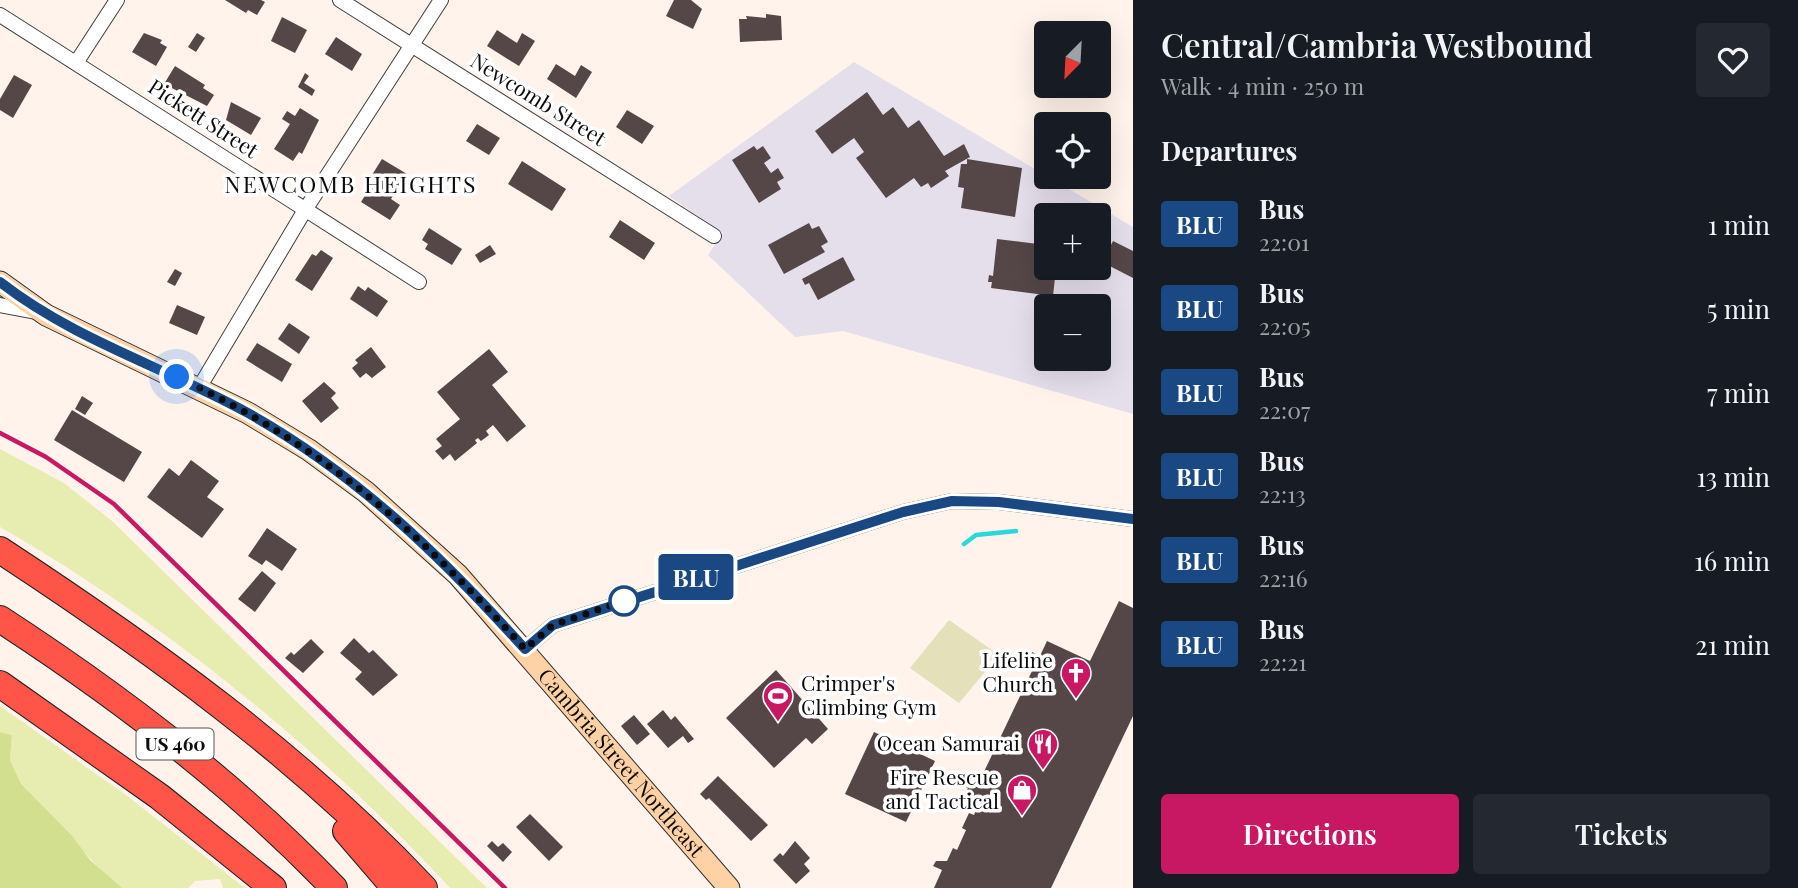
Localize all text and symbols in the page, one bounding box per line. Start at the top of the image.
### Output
north arrow [1034,21,1111,98]
map controls [1034,21,1111,371]
text: Central/Cambria Westbound [1161,22,1593,66]
button: heart [1696,23,1770,97]
street label: Newcomb Street [466,45,613,151]
text: Walk · 4 min · 250 m [1161,70,1364,101]
street label: Pickett Street [144,71,265,164]
button: locate [1034,112,1111,189]
text: Departures [1161,133,1297,168]
district label: NEWCOMB HEIGHTS [225,168,477,199]
text: Bus [1259,191,1304,226]
button: + [1034,203,1111,280]
text: 1 min [1708,207,1770,242]
text: BLU [1176,208,1223,240]
text: 22:01 [1259,226,1309,257]
text: Bus [1259,275,1304,310]
text: 5 min [1707,291,1770,326]
text: BLU [1176,292,1223,324]
button: − [1034,294,1111,371]
text: 22:05 [1259,310,1311,341]
your location [159,359,194,394]
text: Bus [1259,359,1304,394]
text: 7 min [1707,375,1770,410]
text: BLU [1176,376,1223,408]
text: 22:07 [1259,394,1310,425]
text: Bus [1259,443,1304,478]
text: 13 min [1696,459,1770,494]
text: BLU [1176,460,1223,492]
text: 22:13 [1259,478,1306,509]
text: Bus [1259,527,1304,562]
text: 16 min [1694,543,1770,578]
text: BLU [1176,544,1223,576]
line badge: BLU [656,554,736,600]
text: BLU [672,561,720,593]
text: 22:16 [1259,562,1308,593]
unlabelled marker [609,586,639,616]
text: Bus [1259,611,1304,646]
text: 21 min [1695,627,1770,662]
text: BLU [1176,628,1223,660]
place label: Lifeline Church [982,645,1054,697]
text: 22:21 [1259,646,1307,677]
church icon: Lifeline Church [1059,656,1093,700]
street label: Cambria Street Northeast [533,662,712,862]
place label: Crimper's Climbing Gym [801,668,937,720]
sports icon: Crimper's Climbing Gym [761,679,795,723]
restaurant icon: Ocean Samurai [1026,727,1060,771]
place label: Ocean Samurai [877,728,1020,756]
road number: US 460 [136,729,214,760]
place label: Fire Rescue and Tactical [885,762,999,814]
shop icon: Fire Rescue and Tactical [1005,773,1039,817]
button: Directions [1161,794,1459,874]
button: Tickets [1473,794,1770,874]

